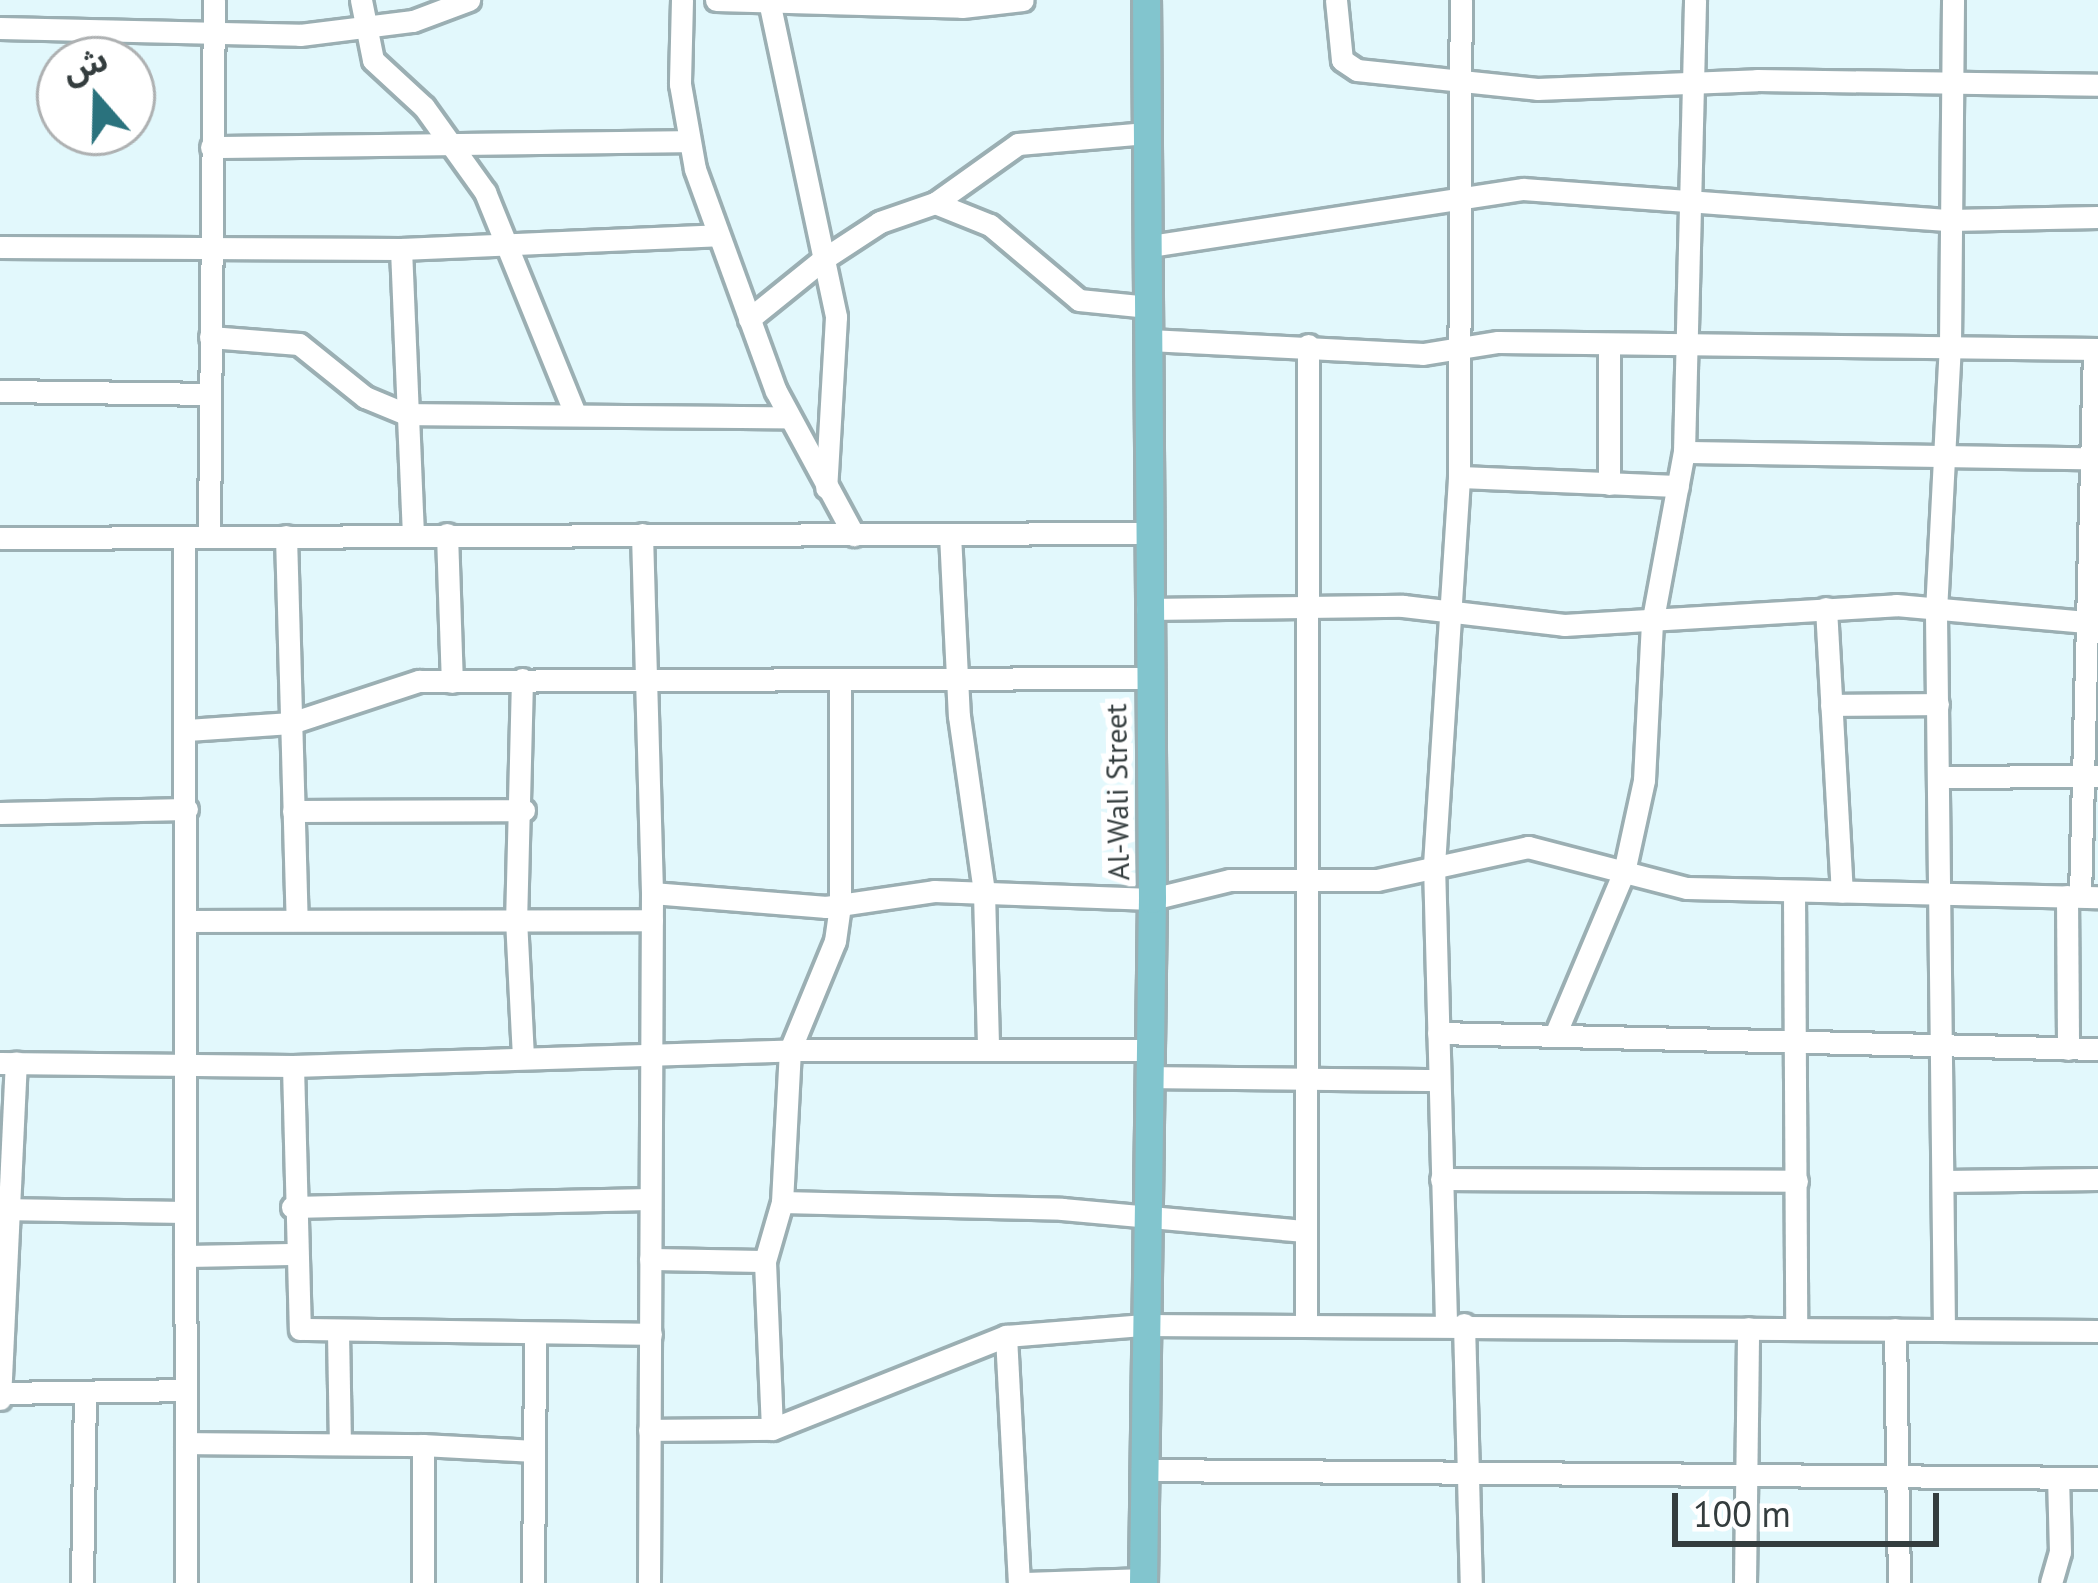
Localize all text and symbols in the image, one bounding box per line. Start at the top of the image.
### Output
north arrow [36,36,156,156]
text: ش [56,37,113,92]
street label: Al-Wali Street [1097,703,1137,881]
scale bar [1678,1469,1945,1543]
text: 100 m [1693,1490,1791,1537]

